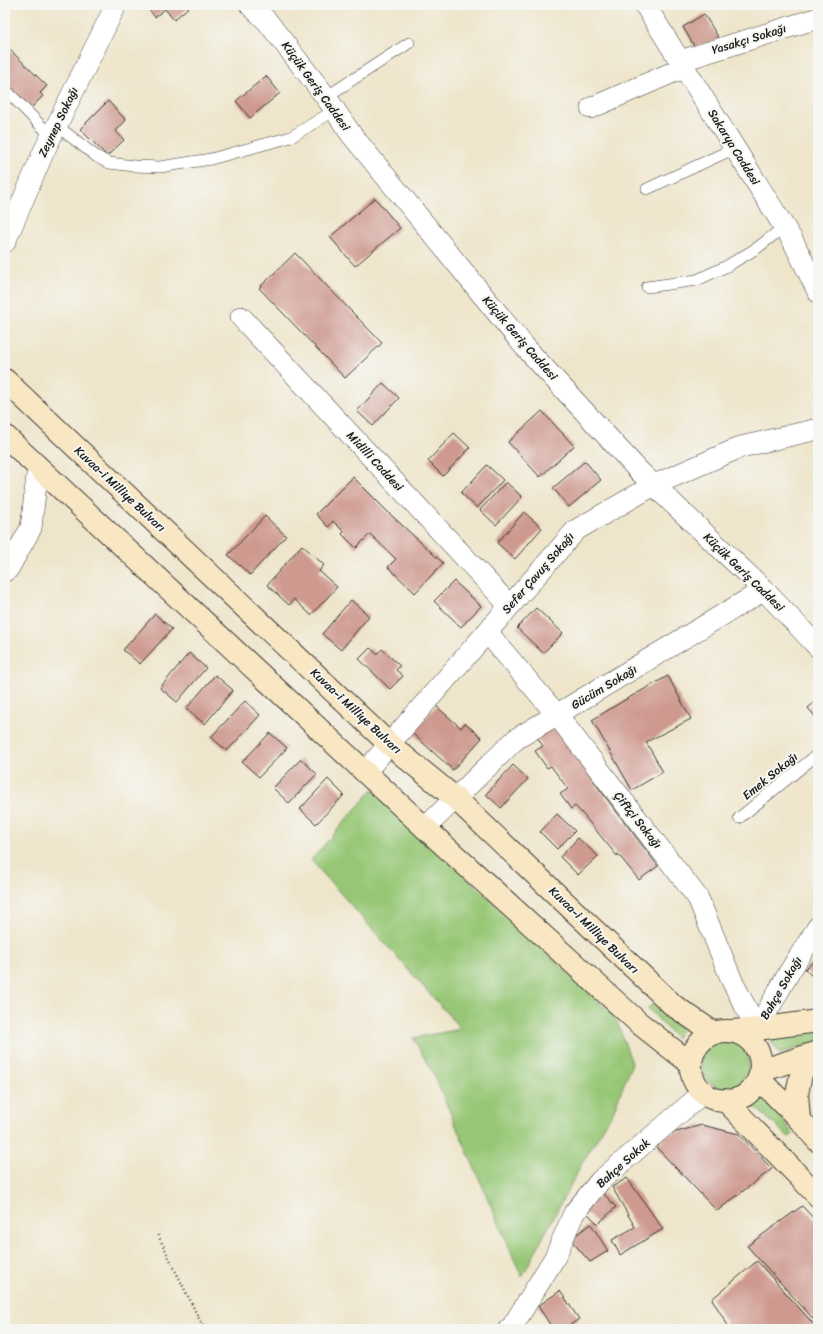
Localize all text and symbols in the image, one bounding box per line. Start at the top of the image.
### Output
street label: Yasakçı Sokağı [709,17,789,61]
street label: Küçük Geriş Caddesi [276,36,357,136]
street label: Zeynep Sokağı [31,83,85,161]
street label: Sakarya Caddesi [702,104,767,190]
street label: Küçük Geriş Caddesi [477,290,564,386]
street label: Midilli Caddesi [341,425,410,497]
street label: Kuvaa-i Milliye Bulvarı [69,440,171,538]
street label: Sefer Çavuş Sokağı [496,527,580,619]
street label: Küçük Geriş Caddesi [698,527,791,618]
street label: Gücüm Sokağı [567,658,641,716]
street label: Kuvaa-i Milliye Bulvarı [305,662,407,760]
street label: Emek Sokağı [737,746,803,806]
street label: Çiftçi Sokağı [608,786,668,854]
street label: Kuvaa-i Milliye Bulvarı [543,881,645,979]
street label: Bahçe Sokağı [754,952,808,1024]
street label: Bahçe Sokak [591,1132,655,1194]

